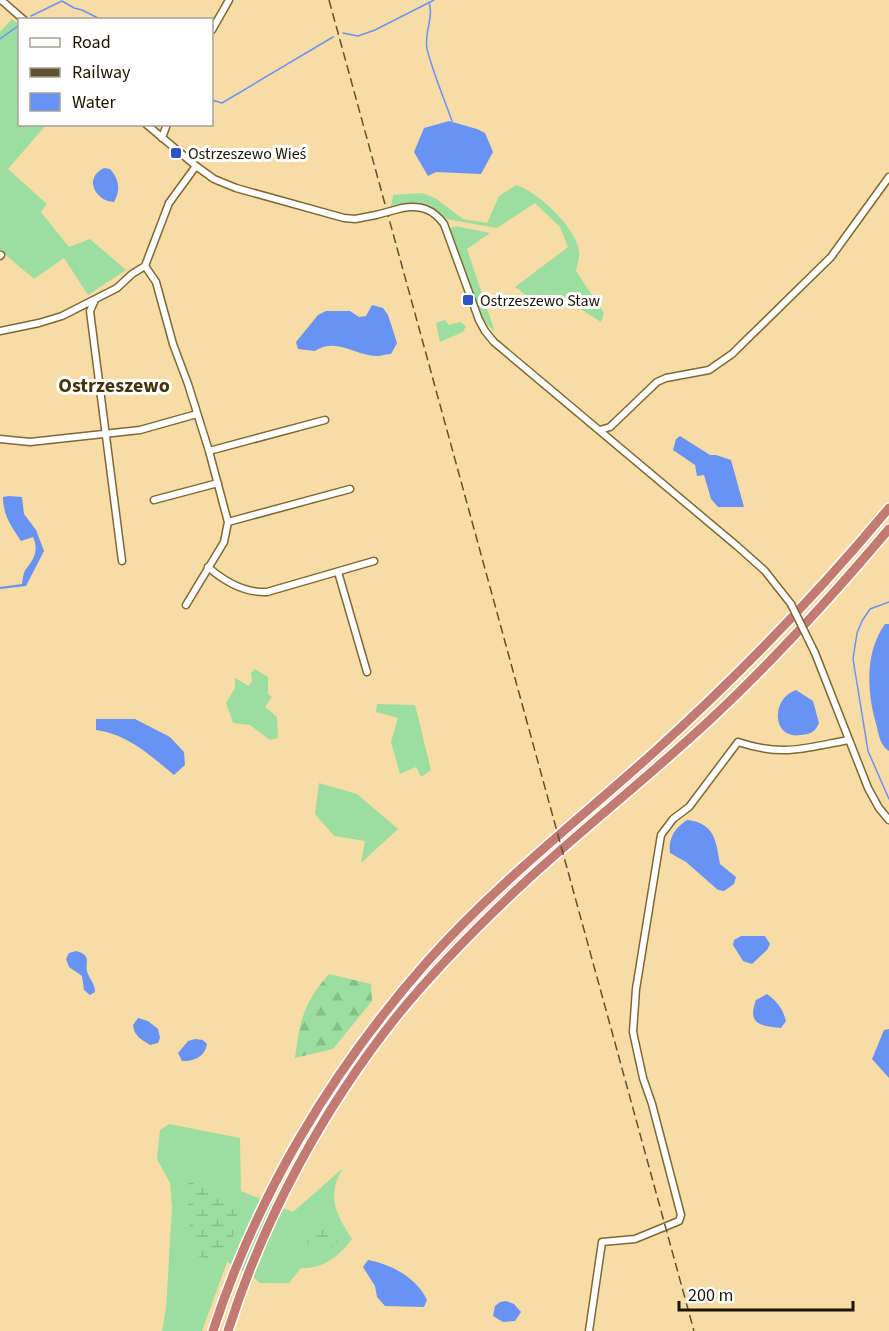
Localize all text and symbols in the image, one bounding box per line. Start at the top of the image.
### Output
legend [18,18,213,126]
text: Road [72,30,111,55]
text: Railway [72,60,131,85]
text: Water [72,90,116,115]
place label: Ostrzeszewo Wieś [188,143,307,165]
marker: Ostrzeszewo Wieś [169,146,183,160]
place label: Ostrzeszewo Staw [480,290,600,312]
marker: Ostrzeszewo Staw [461,293,475,307]
district label: Ostrzeszewo [58,372,170,400]
scale bar [679,1274,853,1312]
text: 200 m [688,1283,733,1308]

